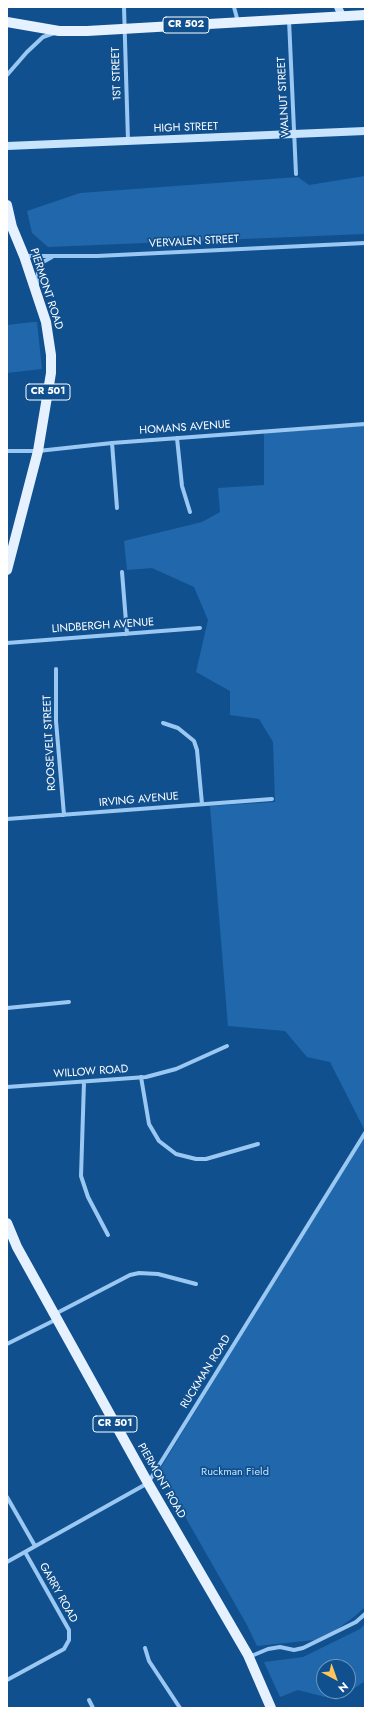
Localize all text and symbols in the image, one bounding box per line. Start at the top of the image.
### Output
road number: CR 502 [163,17,209,33]
street label: 1ST STREET [109,47,125,101]
street label: WALNUT STREET [275,57,293,137]
street label: HIGH STREET [153,120,219,136]
street label: VERVALEN STREET [149,233,239,251]
street label: PIERMONT ROAD [27,247,65,331]
road number: CR 501 [26,384,70,400]
street label: HOMANS AVENUE [139,418,231,438]
street label: LINDBERGH AVENUE [51,616,155,636]
street label: ROOSEVELT STREET [41,695,59,791]
street label: IRVING AVENUE [99,790,179,810]
street label: WILLOW ROAD [53,1063,129,1081]
street label: RUCKMAN ROAD [178,1333,234,1411]
road number: CR 501 [93,1416,137,1432]
street label: PIERMONT ROAD [134,1441,188,1521]
park label: Ruckman Field [201,1465,269,1479]
street label: GARRY ROAD [36,1561,80,1625]
north arrow [316,1659,356,1699]
text: N [335,1678,352,1696]

